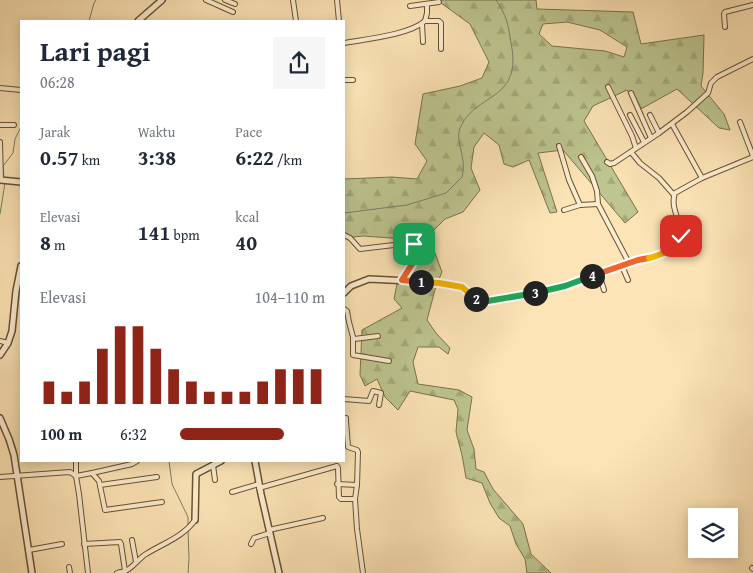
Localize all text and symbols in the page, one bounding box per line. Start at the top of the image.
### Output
text: Lari pagi [40,30,150,71]
button: share [273,37,325,89]
text: 06:28 [40,70,75,94]
text: Jarak [40,122,70,142]
text: Waktu [138,122,175,142]
text: Pace [235,122,262,142]
text: 0.57 [40,142,79,173]
text: 3:38 [138,142,176,173]
text: 6:22 [235,142,274,173]
text: km [79,150,100,170]
text: /km [274,150,302,170]
text: Elevasi [40,207,80,227]
text: kcal [235,207,259,227]
pin [660,215,702,257]
text: 141 [138,217,170,248]
icon: check [667,222,695,250]
pin [393,223,435,265]
text: bpm [170,225,200,245]
text: 8 [40,227,51,258]
text: 40 [235,227,257,258]
icon: arrive [400,230,428,258]
text: m [51,235,65,255]
pin: 4 [580,264,604,288]
text: 4 [589,266,596,286]
pin: 1 [408,270,434,294]
text: 1 [418,272,425,292]
pin: 3 [522,280,548,306]
text: 3 [532,283,539,303]
text: Elevasi [40,285,86,309]
text: 104–110 m [255,285,325,309]
pin: 2 [464,286,488,312]
text: 2 [473,289,480,309]
text: 100 m [40,422,82,446]
text: 6:32 [120,422,147,446]
map controls [688,508,738,558]
button: layers [688,508,738,558]

